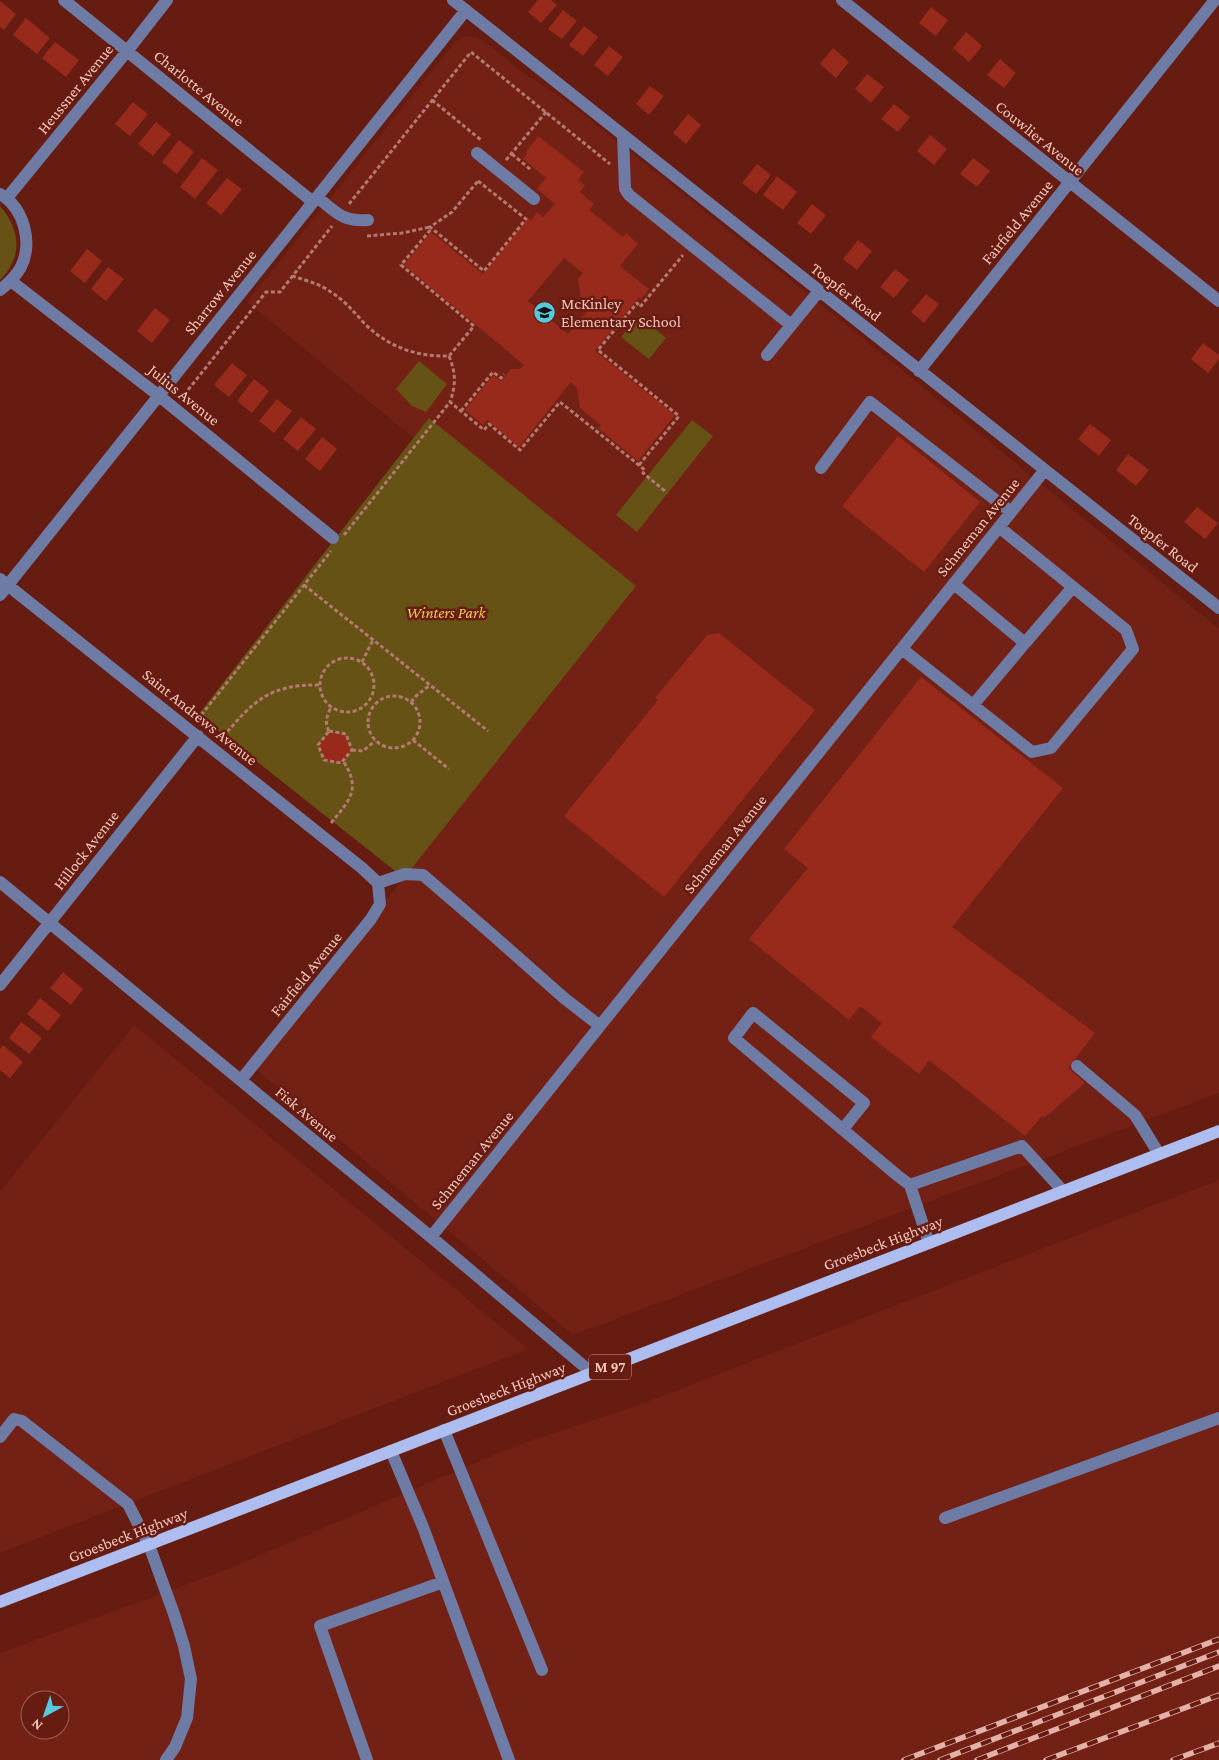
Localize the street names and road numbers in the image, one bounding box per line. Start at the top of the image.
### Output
street label: Heussner Avenue [34,41,116,137]
street label: Charlotte Avenue [151,47,247,129]
street label: Couwlier Avenue [992,97,1088,179]
street label: Fairfield Avenue [978,177,1056,267]
street label: Sharrow Avenue [181,246,259,338]
street label: Toepfer Road [807,259,885,326]
street label: Julius Avenue [143,360,223,430]
street label: Schmeman Avenue [933,474,1023,580]
street label: Toepfer Road [1124,510,1202,577]
street label: Saint Andrews Avenue [139,666,261,768]
street label: Schmeman Avenue [680,791,770,897]
street label: Hillock Avenue [50,807,122,893]
street label: Fairfield Avenue [267,929,345,1019]
street label: Fisk Avenue [272,1083,342,1145]
street label: Schmeman Avenue [427,1107,517,1213]
street label: Groesbeck Highway [821,1212,946,1275]
road number: M 97 [589,1354,631,1380]
street label: Groesbeck Highway [444,1358,569,1421]
street label: Groesbeck Highway [66,1504,191,1567]

